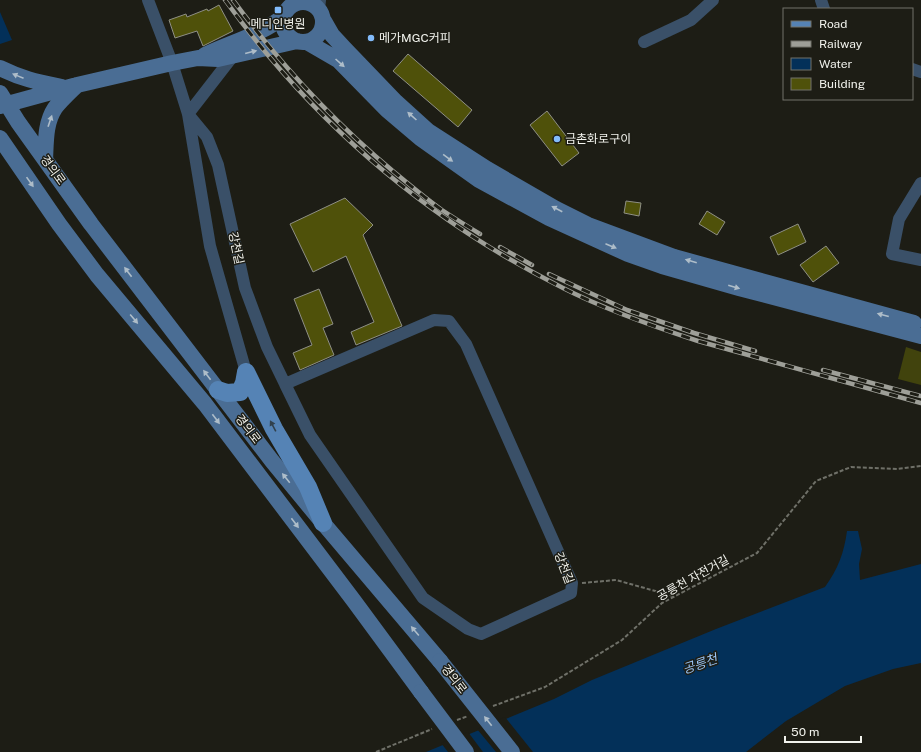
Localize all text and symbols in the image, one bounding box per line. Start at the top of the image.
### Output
marker: 메디인병원 [273,5,283,15]
legend [783,8,913,100]
place label: 메디인병원 [250,17,306,31]
text: Road [819,17,847,31]
place label: 메가MGC커피 [379,31,451,45]
marker: 메가MGC커피 [366,33,376,43]
text: Railway [819,37,863,51]
one-way arrow [244,48,257,54]
text: Water [819,57,853,71]
one-way arrow [335,58,345,68]
one-way arrow [12,73,24,79]
text: Building [819,77,865,91]
one-way arrow [407,112,418,121]
one-way arrow [47,115,53,127]
place label: 금촌화로구이 [565,132,631,146]
marker: 금촌화로구이 [552,134,562,144]
street label: 경의로 [38,152,68,188]
one-way arrow [443,154,453,162]
one-way arrow [26,177,34,187]
one-way arrow [551,206,562,213]
street label: 강천길 [226,230,246,266]
one-way arrow [605,244,617,250]
one-way arrow [684,258,696,264]
one-way arrow [124,267,132,278]
one-way arrow [729,284,741,290]
one-way arrow [877,311,890,317]
one-way arrow [129,313,138,324]
one-way arrow [202,370,211,381]
street label: 경의로 [232,412,264,446]
one-way arrow [212,414,220,425]
one-way arrow [270,421,276,432]
one-way arrow [282,473,291,484]
one-way arrow [291,517,299,528]
street label: 강천길 [552,550,576,586]
street label: 공릉천 자전거길 [655,552,731,604]
one-way arrow [411,627,420,636]
water label: 공릉천 [681,651,720,677]
street label: 경의로 [438,662,470,696]
one-way arrow [484,716,492,727]
scale bar [785,718,861,744]
text: 50 m [791,725,819,739]

